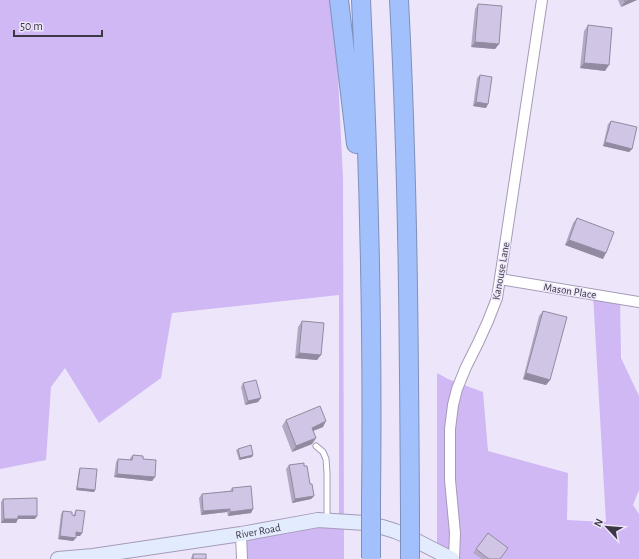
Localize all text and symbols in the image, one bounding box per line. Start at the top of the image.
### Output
scale bar [14,12,102,38]
text: 50 m [20,20,43,32]
street label: Kanouse Lane [490,241,512,301]
street label: Mason Place [543,281,597,301]
north arrow [587,507,627,547]
text: N [592,517,605,529]
street label: River Road [235,521,282,540]

